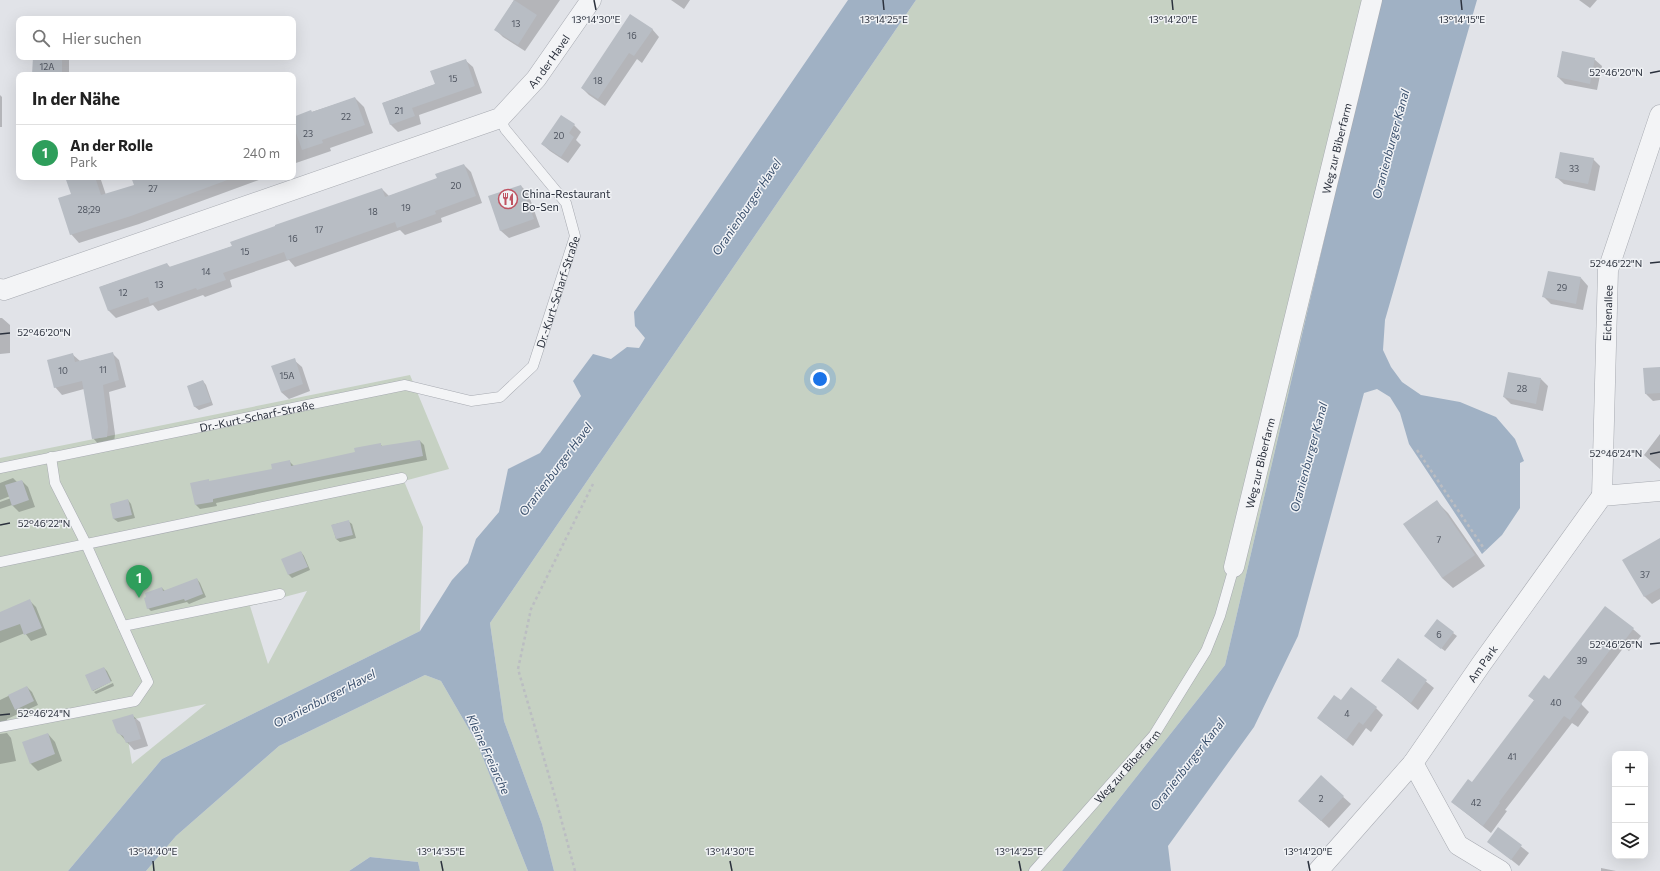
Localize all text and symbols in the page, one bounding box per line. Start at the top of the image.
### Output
text: 13°14'30"E [572,13,620,25]
text: 13°14'25"E [860,13,908,25]
text: 13°14'20"E [1149,13,1197,25]
text: 13°14'15"E [1439,13,1485,25]
search box [16,16,296,60]
house number: 13 [512,18,520,29]
icon: search [30,27,52,49]
text: Hier suchen [62,29,142,47]
house number: 16 [627,30,637,41]
street label: An der Havel [525,32,572,90]
house number: 12A [39,61,55,72]
text: 52°46'20"N [1589,66,1643,78]
house number: 15 [448,73,458,84]
house number: 18 [593,75,603,86]
water label: Oranienburger Kanal [1369,87,1412,200]
text: In der Nähe [32,88,120,109]
street label: Weg zur Biberfarm [1319,101,1353,195]
house number: 21 [395,105,403,116]
house number: 22 [341,111,351,122]
house number: 23 [303,128,313,139]
house number: 20 [554,130,565,141]
text: An der Rolle [70,136,153,154]
text: 1 [42,145,48,161]
text: 240 m [243,145,280,161]
text: Park [70,154,97,170]
water label: Oranienburger Havel [709,156,784,258]
house number: 33 [1569,163,1579,174]
house number: 20 [451,180,462,191]
house number: 27 [148,183,158,194]
place label: China-Restaurant Bo-Sen [522,187,611,213]
restaurant icon: China-Restaurant Bo-Sen [497,188,519,210]
house number: 19 [401,202,411,213]
house number: 28;29 [78,204,100,215]
house number: 18 [368,206,378,217]
house number: 17 [315,224,324,235]
house number: 16 [288,233,298,244]
street label: Dr.-Kurt-Scharf-Straße [533,234,581,349]
house number: 15 [240,246,250,257]
text: 52°46'22"N [1590,257,1642,269]
house number: 14 [201,266,211,277]
house number: 13 [155,279,163,290]
house number: 29 [1557,282,1567,293]
street label: Eichenallee [1600,285,1614,341]
house number: 12 [119,287,127,298]
text: 52°46'20"N [17,326,71,338]
house number: 11 [99,364,107,375]
house number: 10 [58,365,68,376]
your location [810,369,830,389]
house number: 15A [279,370,295,381]
house number: 28 [1517,383,1527,394]
street label: Dr.-Kurt-Scharf-Straße [198,397,315,433]
water label: Oranienburger Kanal [1287,400,1330,513]
street label: Weg zur Biberfarm [1242,416,1277,510]
water label: Oranienburger Havel [515,419,595,518]
text: 52°46'24"N [1590,447,1642,459]
text: 52°46'22"N [18,517,70,529]
house number: 7 [1437,534,1442,545]
pin: 1 [126,565,152,598]
house number: 37 [1640,569,1650,580]
house number: 6 [1436,629,1442,640]
text: 52°46'26"N [1589,638,1643,650]
street label: Am Park [1464,642,1499,684]
house number: 39 [1577,655,1587,666]
water label: Oranienburger Havel [271,666,378,730]
house number: 40 [1550,697,1562,708]
text: 52°46'24"N [18,707,70,719]
house number: 4 [1344,708,1350,719]
water label: Kleine Freiarche [464,712,514,797]
water label: Oranienburger Kanal [1147,714,1228,813]
street label: Weg zur Biberfarm [1091,727,1162,805]
house number: 41 [1508,751,1516,762]
map controls [1612,751,1648,859]
button: + [1612,751,1648,787]
button: − [1612,787,1648,823]
house number: 2 [1319,793,1324,804]
house number: 42 [1471,797,1481,808]
button: layers [1612,823,1648,859]
text: 13°14'40"E [128,845,178,857]
text: 13°14'35"E [417,845,465,857]
text: 13°14'30"E [706,845,754,857]
text: 13°14'25"E [995,845,1043,857]
text: 13°14'20"E [1284,845,1332,857]

